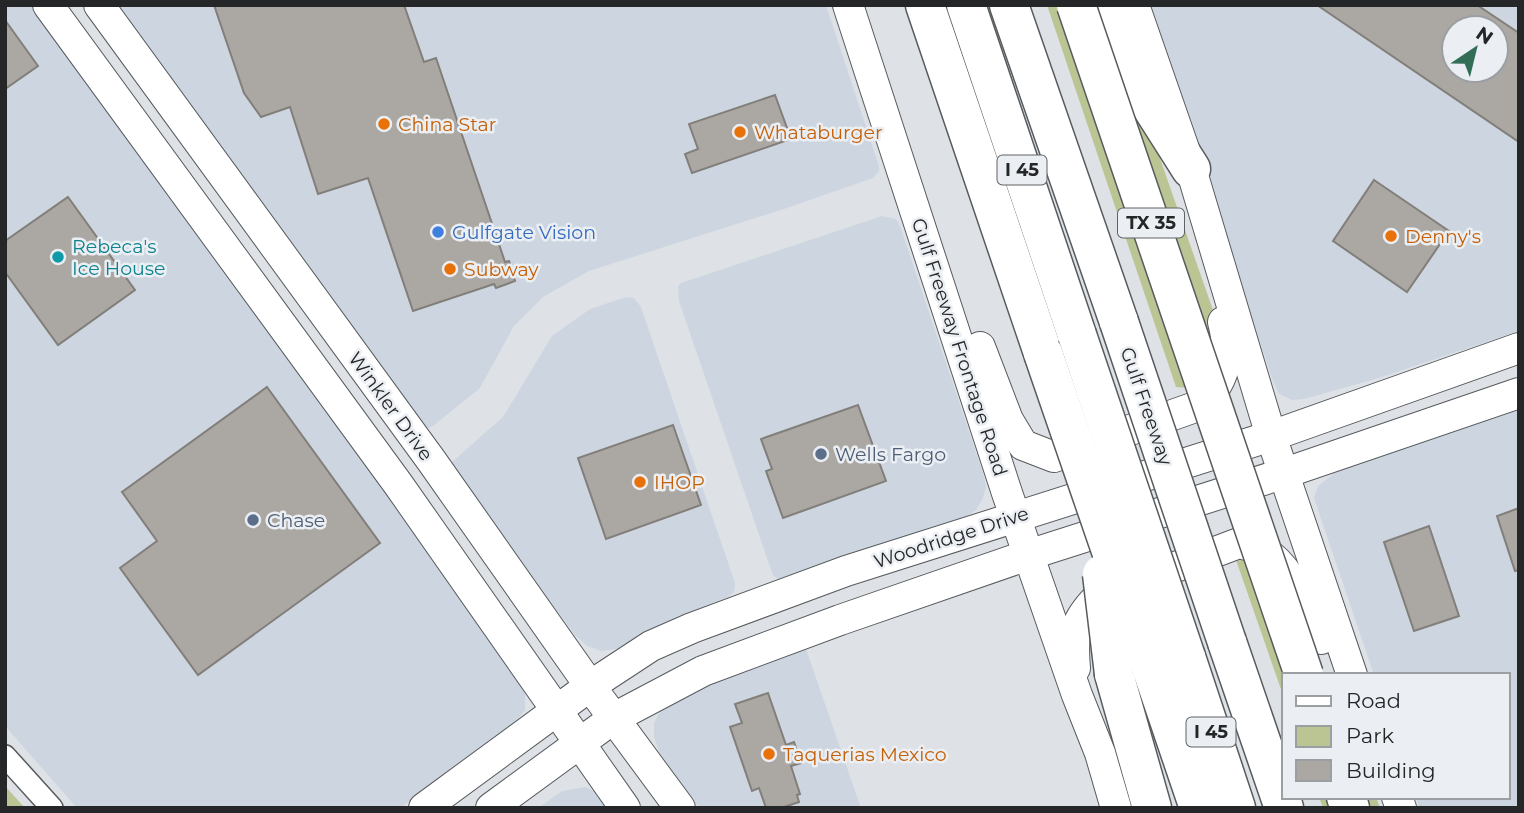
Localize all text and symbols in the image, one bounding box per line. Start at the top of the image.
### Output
north arrow [1440,14,1510,84]
text: N [1472,22,1497,49]
place label: China Star [398,113,496,136]
marker: China Star [376,116,392,132]
place label: Whataburger [754,121,883,144]
marker: Whataburger [732,124,748,140]
road number: I 45 [998,155,1046,184]
road number: TX 35 [1118,208,1184,238]
street label: Gulf Freeway Frontage Road [907,215,1012,479]
place label: Gulfgate Vision [452,221,596,244]
marker: Gulfgate Vision [430,224,446,240]
place label: Denny's [1405,225,1481,248]
marker: Denny's [1383,228,1399,244]
place label: Rebeca's Ice House [72,235,166,280]
marker: Rebeca's Ice House [50,249,66,265]
place label: Subway [464,258,539,281]
marker: Subway [442,261,458,277]
street label: Gulf Freeway [1116,344,1178,469]
street label: Winkler Drive [343,347,438,465]
place label: Wells Fargo [835,443,946,466]
marker: Wells Fargo [813,446,829,462]
place label: IHOP [654,471,705,494]
marker: IHOP [632,474,648,490]
street label: Woodridge Drive [871,502,1031,573]
place label: Chase [267,509,325,532]
marker: Chase [245,512,261,528]
legend [1282,673,1510,799]
text: Road [1346,688,1401,713]
road number: I 45 [1186,718,1236,746]
text: Park [1346,723,1394,748]
place label: Taquerias Mexico [783,743,947,766]
marker: Taquerias Mexico [761,746,777,762]
text: Building [1346,758,1436,783]

